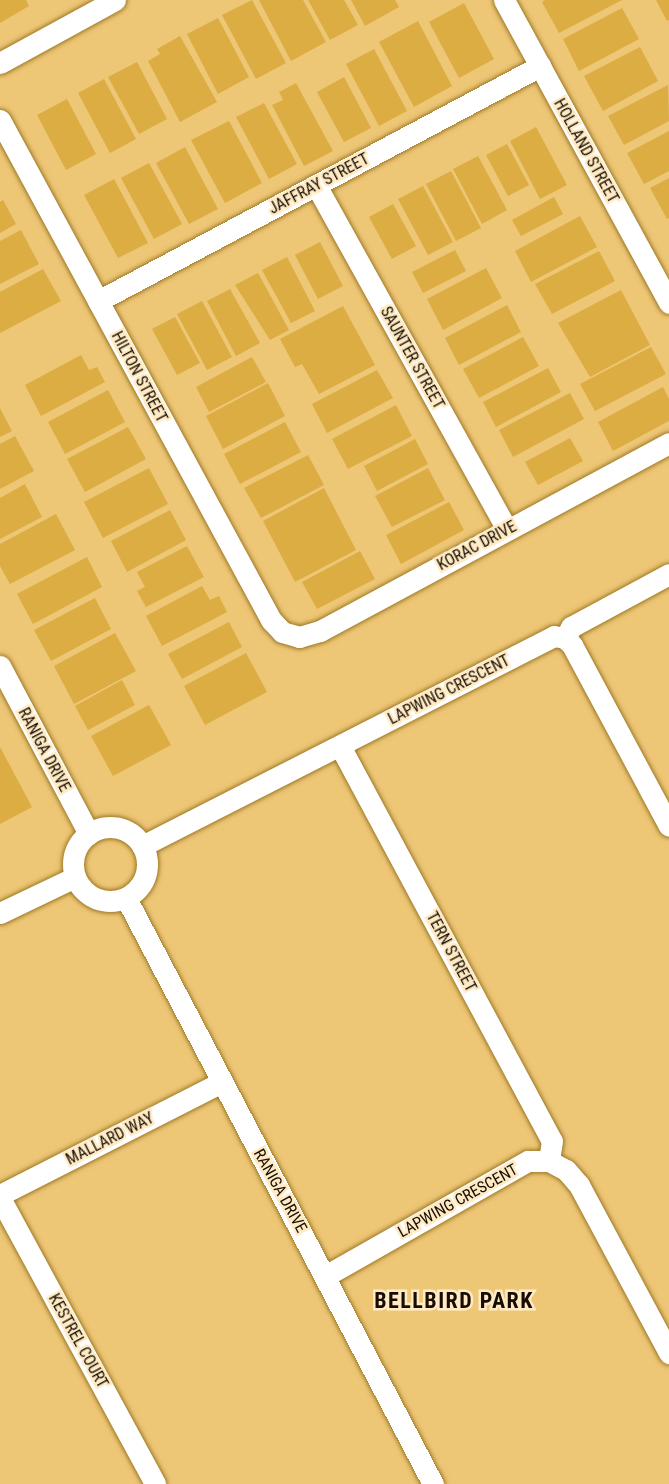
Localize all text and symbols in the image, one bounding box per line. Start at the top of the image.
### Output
street label: HOLLAND STREET [549,95,623,207]
street label: JAFFRAY STREET [266,150,372,218]
street label: SAUNTER STREET [376,303,448,413]
street label: HILTON STREET [107,328,171,426]
street label: KORAC DRIVE [434,517,520,575]
street label: LAPWING CRESCENT [385,651,513,729]
street label: RANIGA DRIVE [14,705,74,795]
street label: TERN STREET [422,909,480,995]
street label: MALLARD WAY [63,1109,157,1169]
street label: RANIGA DRIVE [249,1146,311,1236]
street label: LAPWING CRESCENT [395,1160,521,1242]
district label: BELLBIRD PARK [374,1288,534,1314]
street label: KESTREL COURT [44,1290,112,1392]

